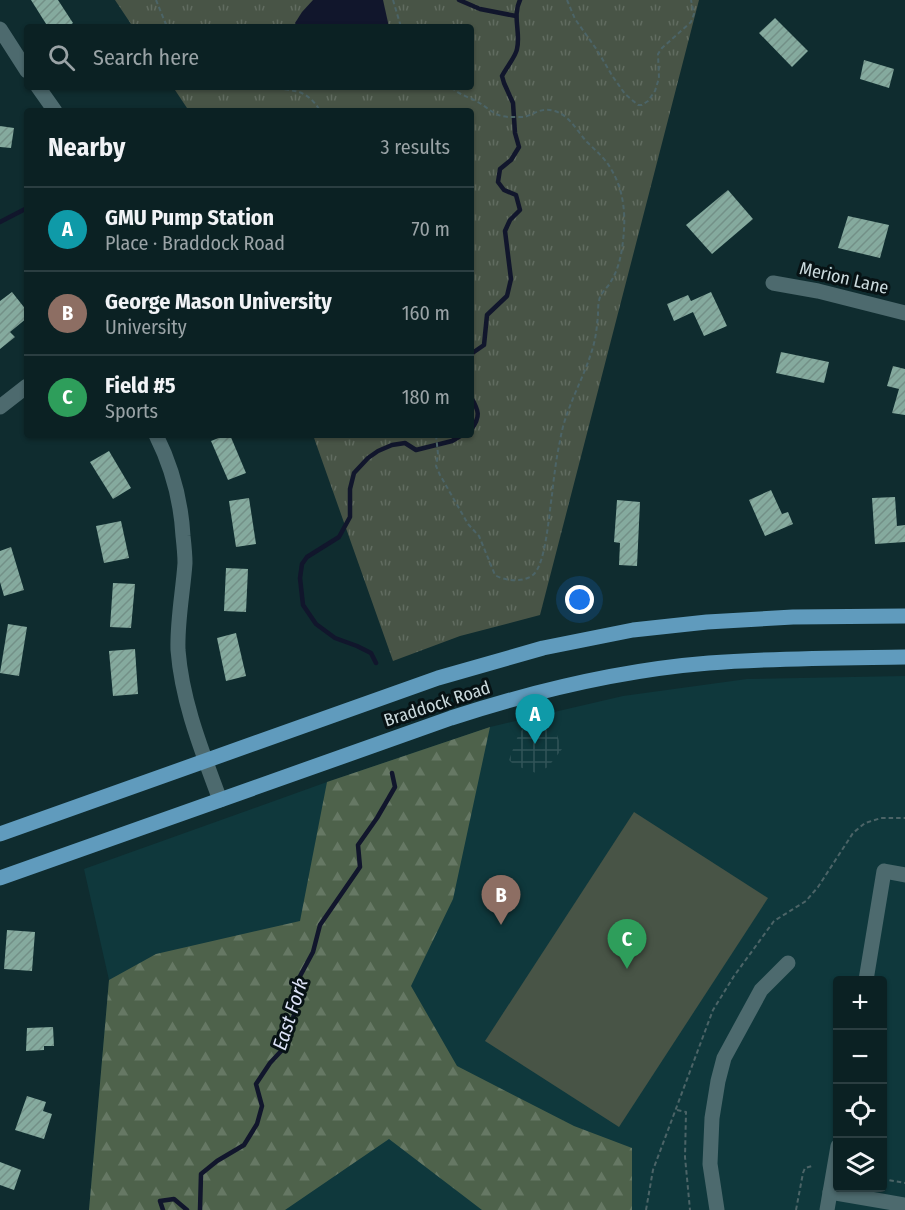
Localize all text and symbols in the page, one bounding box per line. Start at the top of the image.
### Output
search box [24,24,474,90]
icon: search [45,41,78,74]
text: Search here [93,44,199,71]
text: Nearby [48,132,125,163]
text: 3 results [381,135,450,159]
text: GMU Pump Station [105,204,274,231]
text: A [62,217,73,241]
text: 70 m [412,217,450,241]
text: Place · Braddock Road [105,231,285,255]
street label: Merion Lane [797,257,891,299]
text: George Mason University [105,288,332,315]
text: B [62,301,73,325]
text: 160 m [402,301,450,325]
text: University [105,315,187,339]
text: Field #5 [105,372,176,399]
text: C [62,385,73,409]
text: 180 m [402,385,450,409]
text: Sports [105,399,158,423]
your location [565,585,594,614]
street label: Braddock Road [381,676,493,732]
pin: A [516,694,554,744]
pin: B [482,876,520,925]
pin: C [608,920,646,969]
water label: East Fork [267,975,313,1053]
map controls [833,976,887,1192]
button: + [833,976,887,1030]
button: − [833,1030,887,1084]
button: locate [833,1084,887,1138]
button: layers [833,1138,887,1192]

